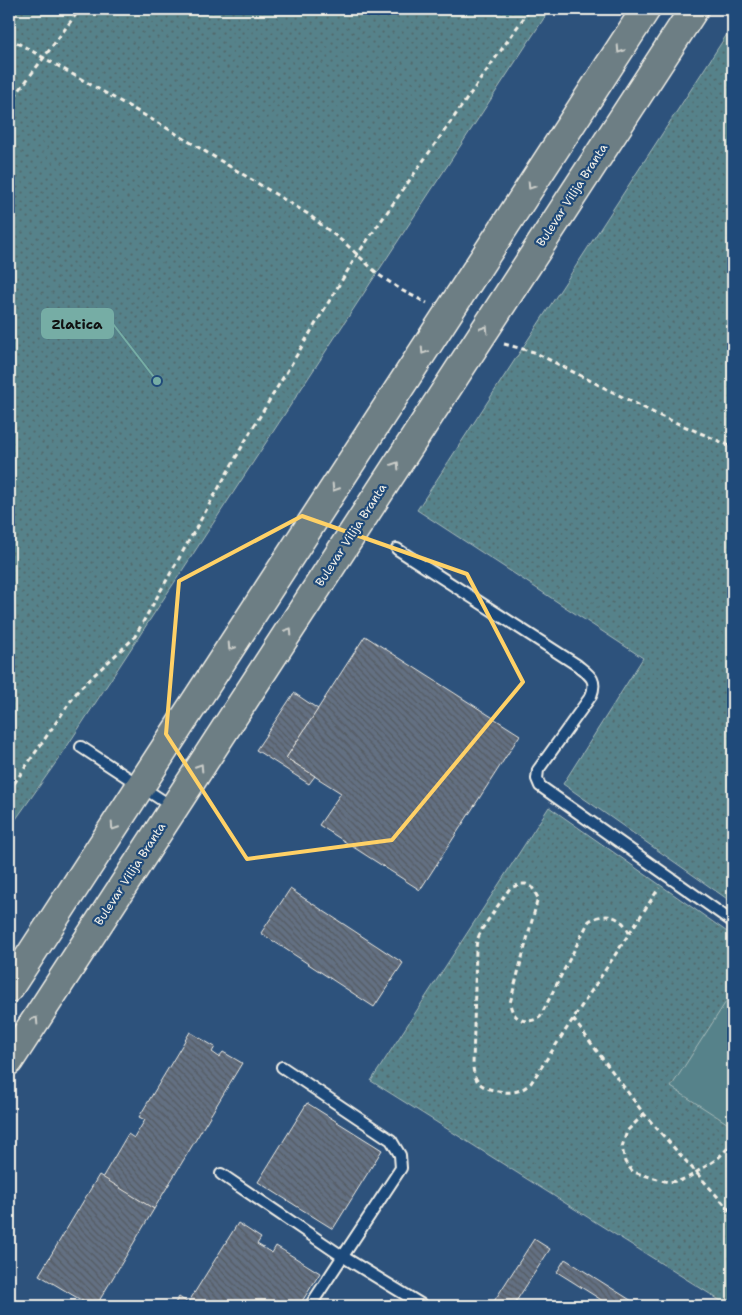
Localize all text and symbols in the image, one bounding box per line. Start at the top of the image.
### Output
one-way arrow [617,44,626,53]
street label: Bulevar Vilija Branta [533,140,612,249]
one-way arrow [528,180,538,189]
callout: Zlatica [42,309,113,338]
text: Zlatica [51,315,103,333]
one-way arrow [479,326,488,335]
one-way arrow [420,346,430,355]
one-way arrow [390,462,400,471]
street label: Bulevar Vilija Branta [312,480,391,589]
one-way arrow [332,482,341,491]
one-way arrow [283,627,292,637]
one-way arrow [228,642,237,651]
one-way arrow [194,764,203,773]
street label: Bulevar Vilija Branta [91,819,170,928]
one-way arrow [111,821,120,831]
one-way arrow [29,1016,39,1025]

